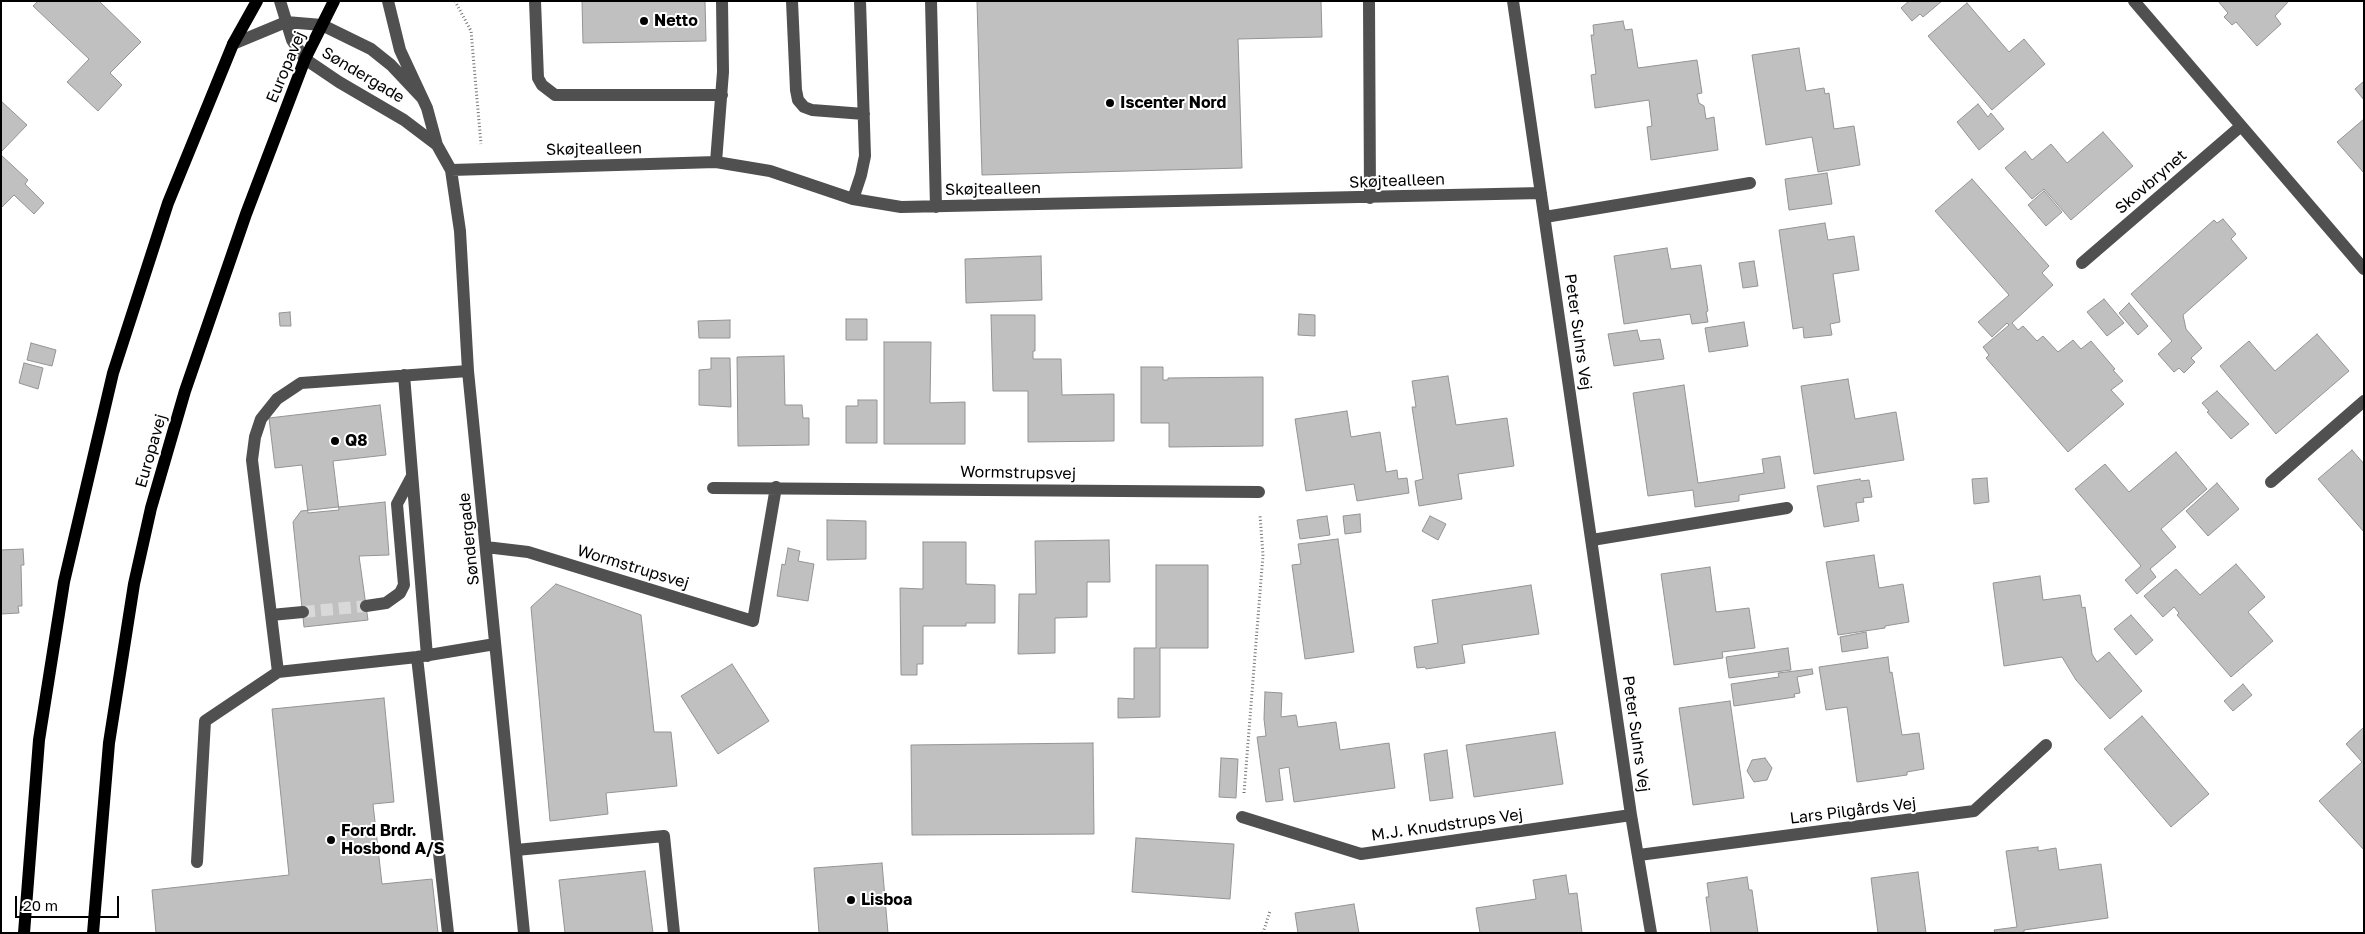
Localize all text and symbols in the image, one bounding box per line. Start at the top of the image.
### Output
place label: Netto [654,11,698,31]
marker: Netto [638,15,650,27]
street label: Europavej [262,28,310,106]
street label: Søndergade [318,43,408,107]
place label: Iscenter Nord [1120,93,1226,113]
marker: Iscenter Nord [1104,97,1116,109]
street label: Skøjtealleen [546,139,642,159]
street label: Skovbrynet [2111,146,2191,218]
street label: Skøjtealleen [1349,170,1445,192]
street label: Skøjtealleen [945,179,1041,199]
street label: Peter Suhrs Vej [1560,273,1596,391]
street label: Europavej [131,412,171,490]
place label: Q8 [345,431,368,451]
marker: Q8 [329,435,341,447]
street label: Wormstrupsvej [960,462,1076,484]
street label: Søndergade [455,492,483,586]
street label: Wormstrupsvej [575,541,691,593]
street label: Peter Suhrs Vej [1618,675,1654,793]
street label: Lars Pilgårds Vej [1789,794,1917,828]
street label: M.J. Knudstrups Vej [1370,805,1524,845]
place label: Ford Brdr. Hosbond A/S [341,821,444,859]
marker: Ford Brdr. Hosbond A/S [325,834,337,846]
scale bar [18,886,121,918]
place label: Lisboa [861,890,912,910]
marker: Lisboa [845,894,857,906]
text: 20 m [23,896,58,914]

